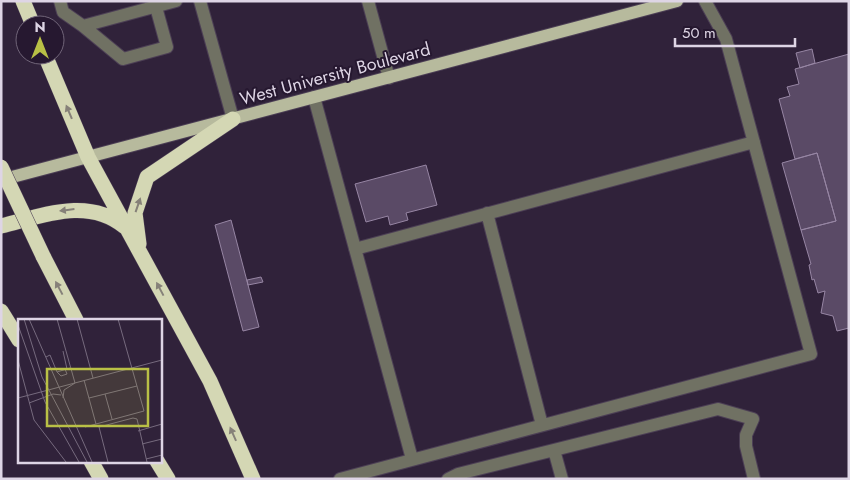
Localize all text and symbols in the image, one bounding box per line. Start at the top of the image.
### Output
north arrow [15,15,65,65]
scale bar [675,15,795,47]
text: N [34,17,46,37]
text: 50 m [682,22,716,44]
street label: West University Boulevard [237,36,433,112]
one-way arrow [65,105,73,119]
one-way arrow [134,197,142,212]
one-way arrow [58,207,74,215]
one-way arrow [55,281,63,296]
one-way arrow [156,282,164,297]
inset map [18,319,161,462]
one-way arrow [229,427,237,441]

